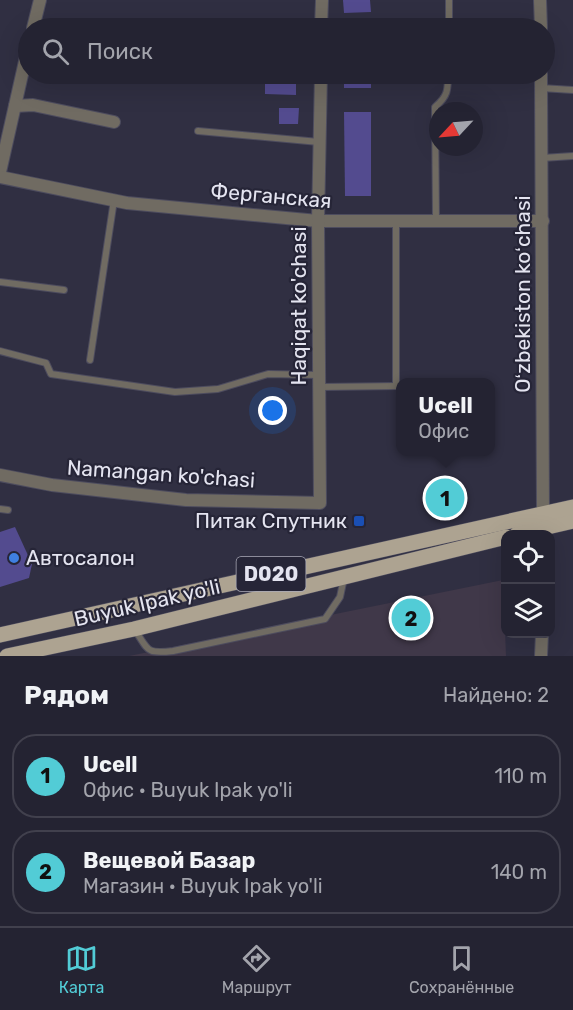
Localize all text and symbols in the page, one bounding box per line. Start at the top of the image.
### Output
search box [18,18,555,84]
icon: search [39,35,72,68]
text: Поиск [87,38,153,65]
north arrow [429,102,483,156]
street label: Ферганская [209,178,333,213]
street label: Oʻzbekiston koʻchasi [510,195,535,393]
street label: Haqiqat ko'chasi [286,226,311,386]
popup [396,378,495,456]
text: Ucell [418,392,473,419]
your location [258,396,287,425]
text: Офис [418,419,469,443]
street label: Namangan ko'chasi [66,454,256,493]
pin: 1 [426,476,464,520]
place label: Питак Спутник [195,508,347,533]
marker: Питак Спутник [352,514,366,528]
map controls [501,530,555,638]
button: locate [501,530,555,584]
place label: Автосалон [26,545,135,570]
marker: Автосалон [7,551,21,565]
road number: D020 [236,557,306,591]
street label: Buyuk Ipak yo'li [71,574,222,631]
button: layers [501,584,555,638]
pin: 2 [392,596,430,640]
text: Рядом [24,680,109,711]
text: Найдено: 2 [443,683,549,707]
text: Ucell [83,751,138,778]
text: 1 [41,764,50,788]
text: 110 m [495,764,547,788]
text: Офис · Buyuk Ipak yo'li [83,778,293,802]
text: Вещевой Базар [83,847,255,874]
text: 2 [39,860,52,884]
text: 140 m [491,860,547,884]
text: Магазин · Buyuk Ipak yo'li [83,874,323,898]
tab: Карта [59,942,104,997]
tab: Маршрут [222,942,292,997]
tab: Сохранённые [409,942,514,997]

